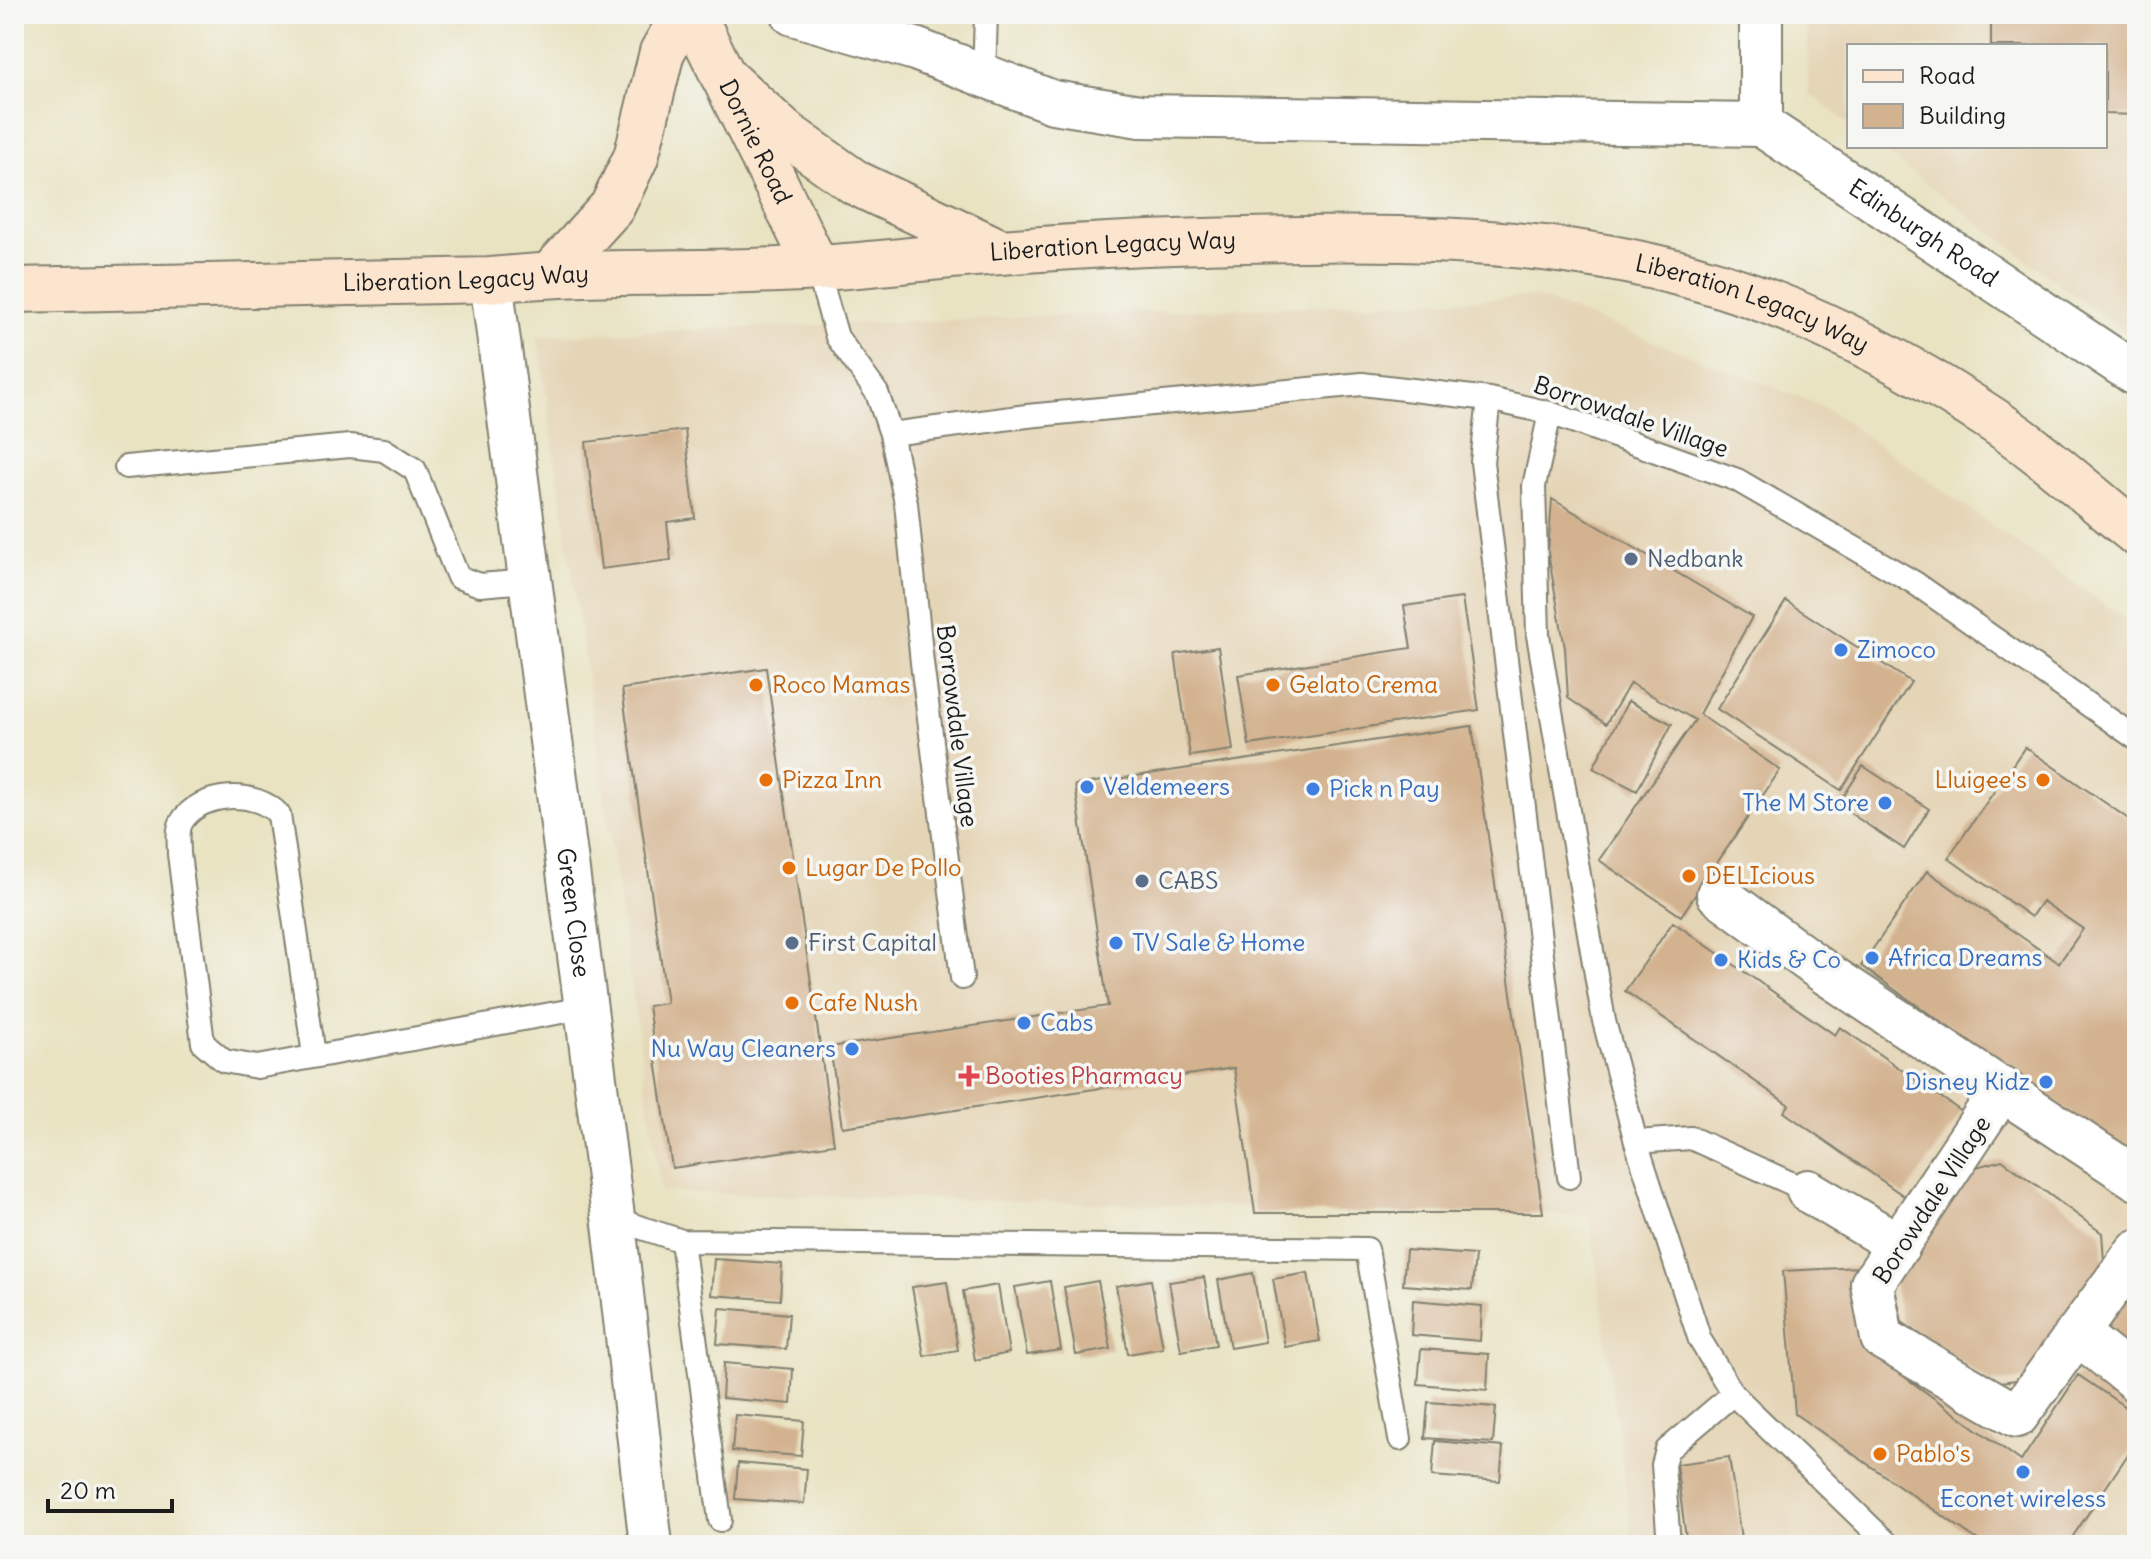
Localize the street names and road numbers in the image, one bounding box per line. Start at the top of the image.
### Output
street label: Dornie Road [713,74,799,208]
street label: Edinburgh Road [1843,172,2004,293]
street label: Liberation Legacy Way [989,224,1236,267]
street label: Liberation Legacy Way [1633,247,1874,359]
street label: Liberation Legacy Way [342,258,589,297]
street label: Borrowdale Village [1530,369,1733,463]
street label: Borrowdale Village [931,623,985,829]
street label: Green Close [551,846,598,979]
street label: Borowdale Village [1866,1110,1997,1289]

